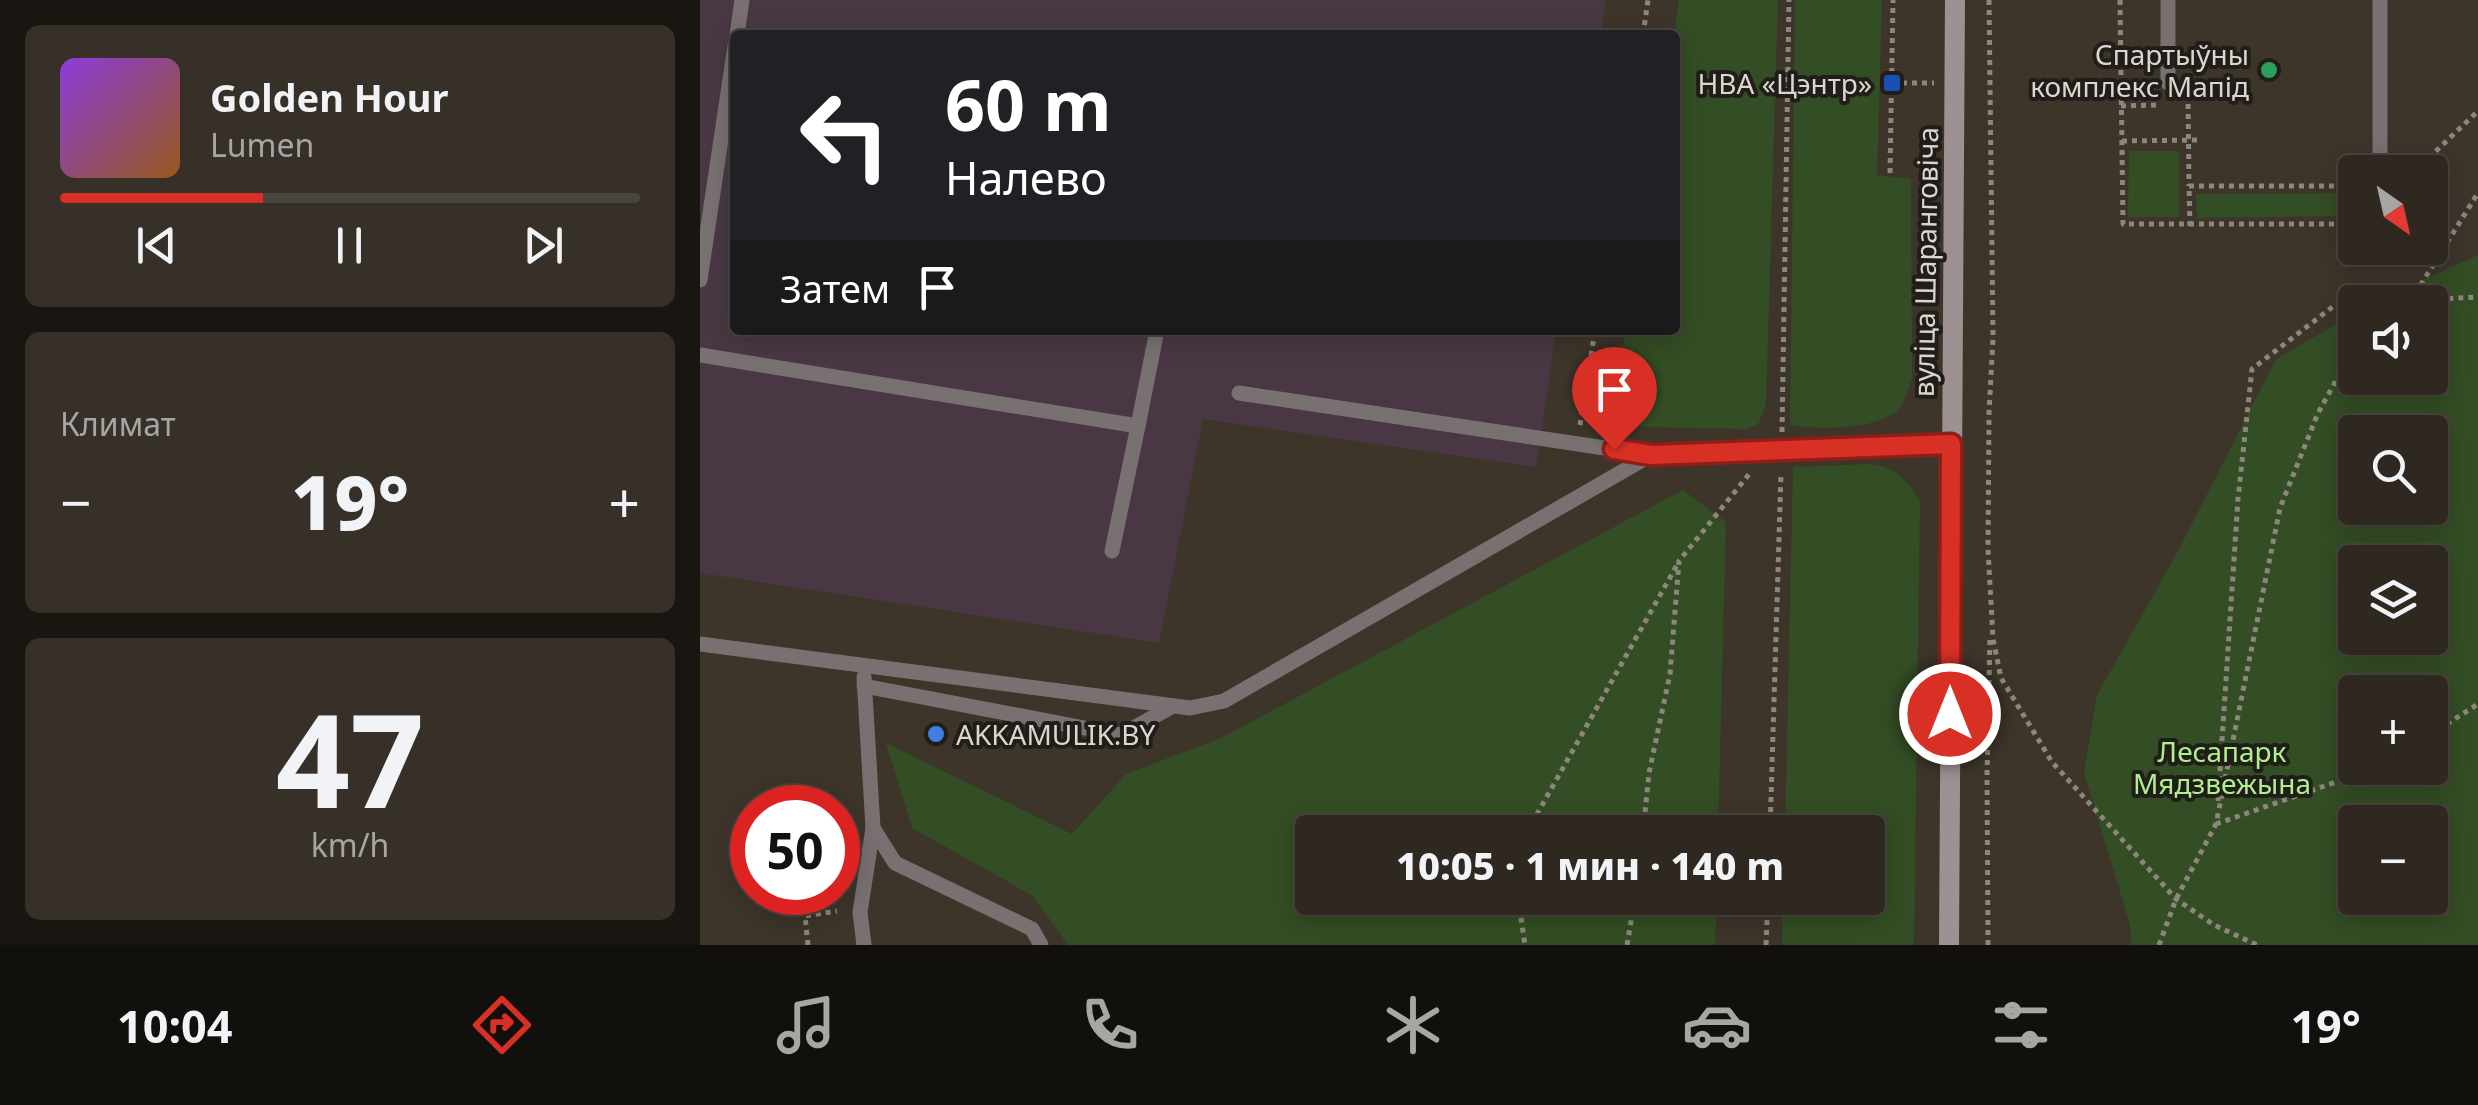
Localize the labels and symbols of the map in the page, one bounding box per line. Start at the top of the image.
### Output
place label: Спартыўны комплекс Мапід [2030,35,2249,105]
marker: Спартыўны комплекс Мапід [2258,59,2280,81]
place label: НВА «Цэнтр» [1698,64,1872,102]
marker: НВА «Цэнтр» [1881,72,1903,94]
street label: вуліца Шаранговіча [1904,127,1946,397]
north arrow [2338,155,2448,265]
pin [1572,347,1657,450]
position arrow [1898,662,2002,766]
place label: AKKAMULIK.BY [956,715,1156,753]
marker: AKKAMULIK.BY [925,723,947,745]
park label: Лесапарк Мядзвежына [2133,732,2311,802]
speed limit sign: 50 [730,785,860,915]

